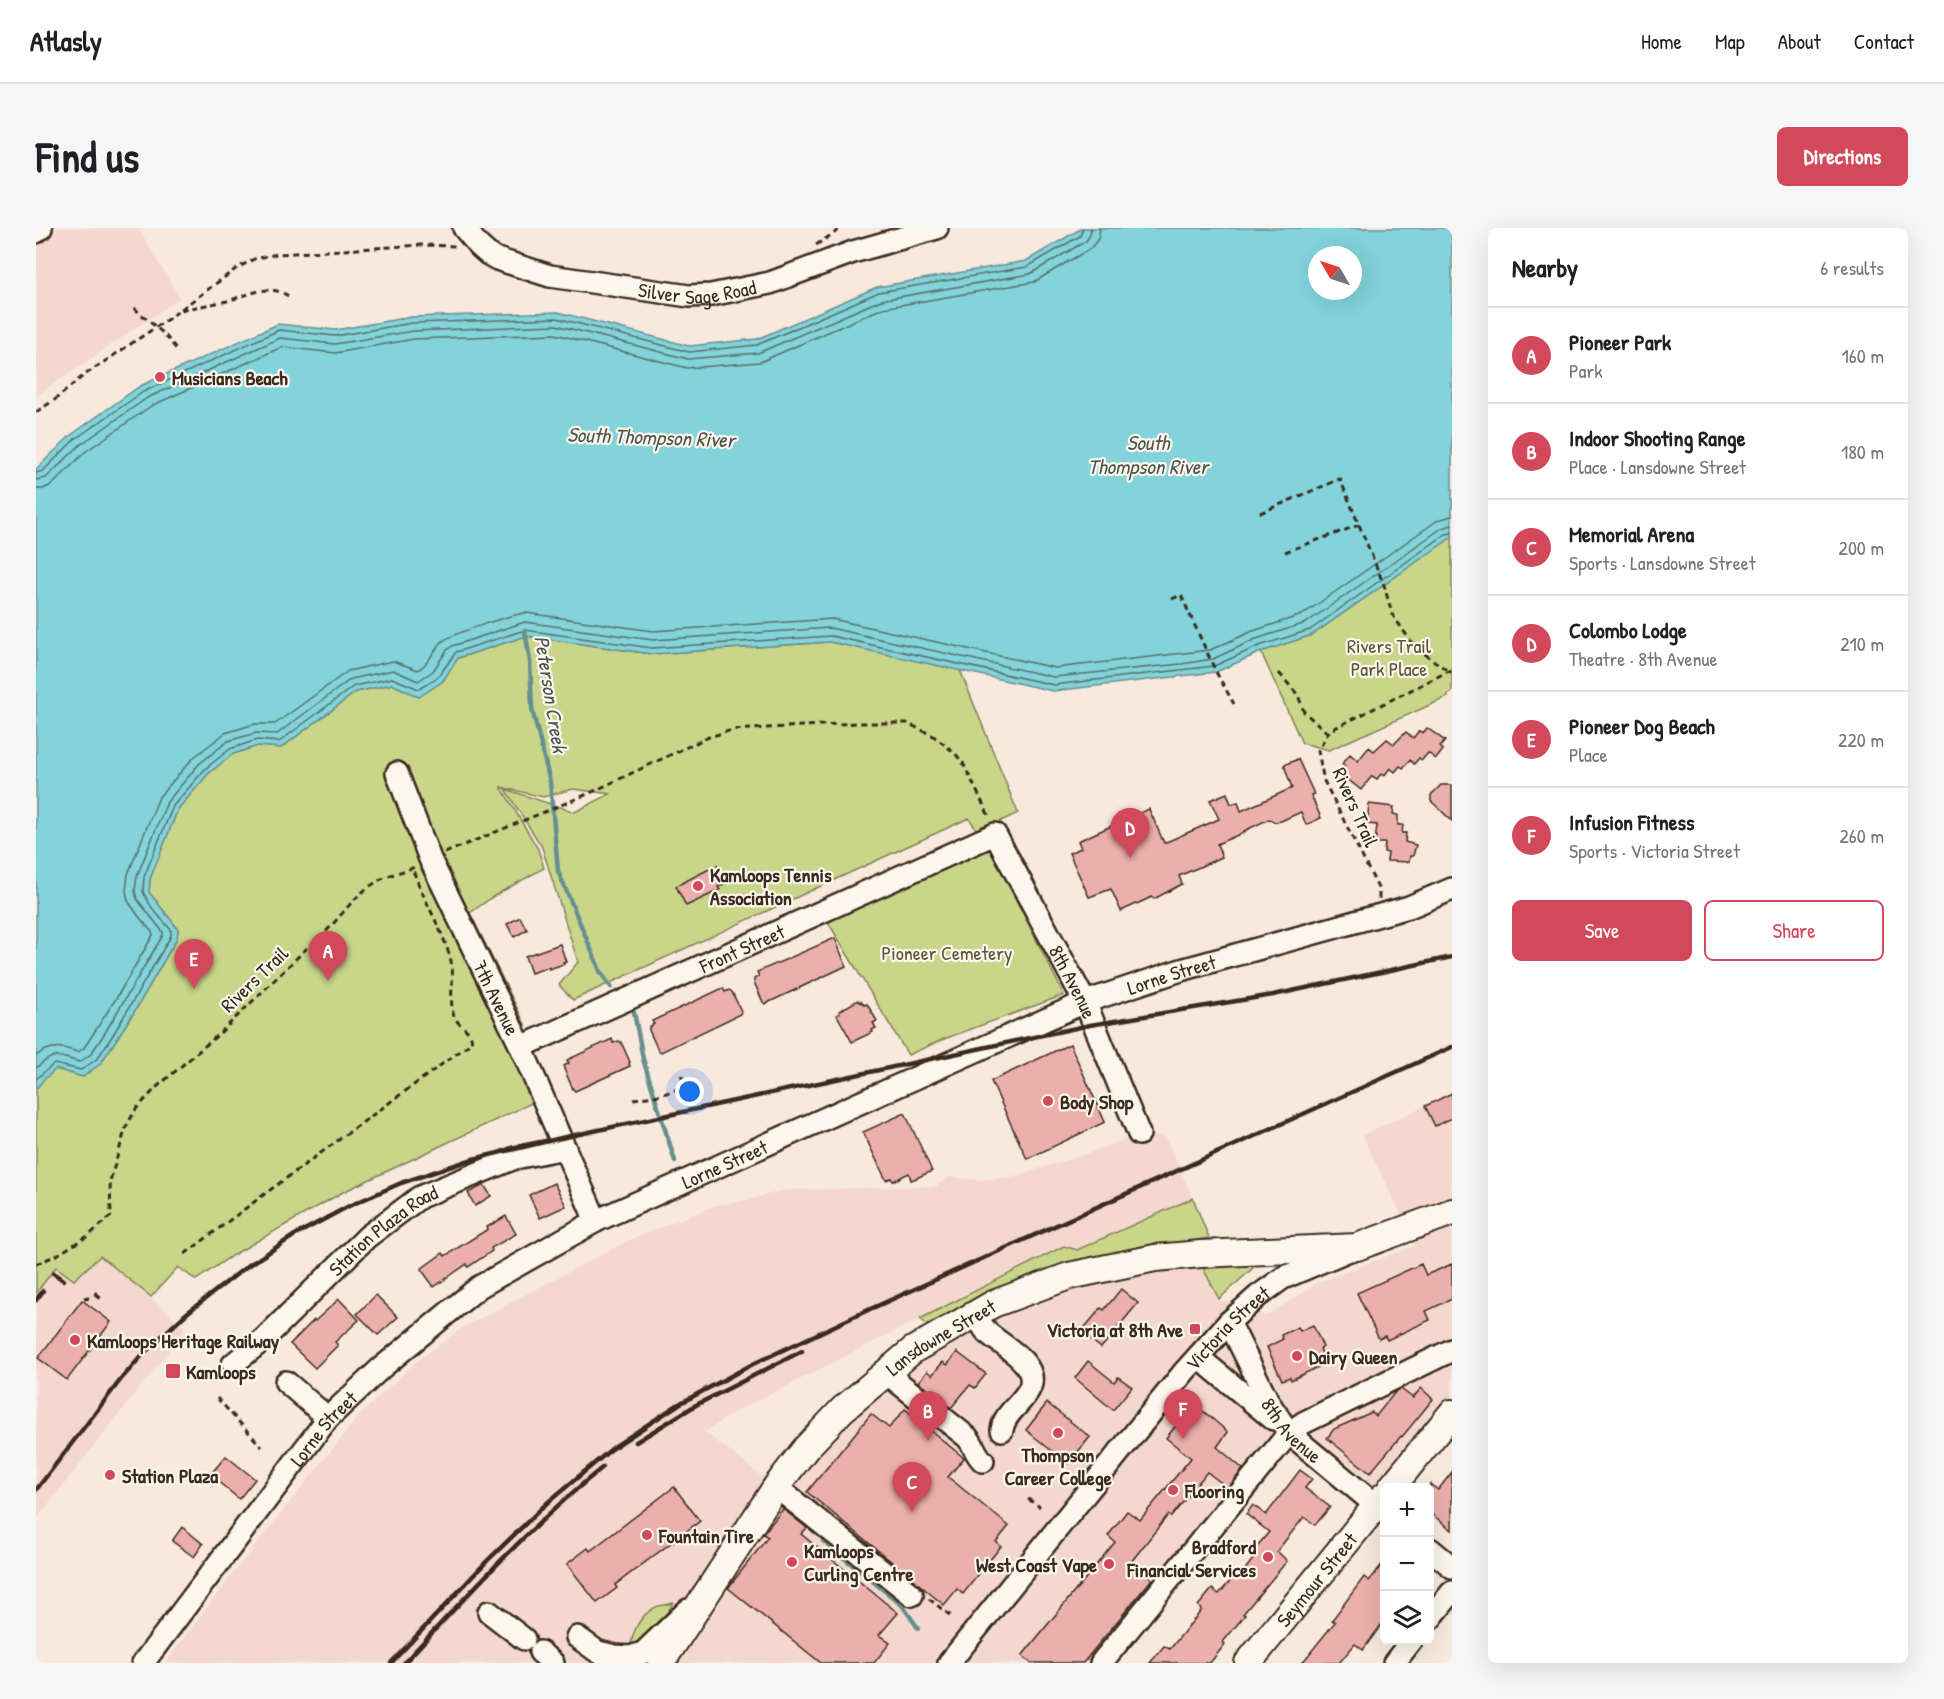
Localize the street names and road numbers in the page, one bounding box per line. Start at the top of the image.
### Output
street label: Silver Sage Road [636,273,758,310]
street label: Rivers Trail [1327,763,1386,852]
street label: Front Street [694,917,790,979]
street label: Rivers Trail [214,940,294,1018]
street label: 8th Avenue [1043,940,1104,1022]
street label: Lorne Street [1124,947,1220,1001]
street label: 7th Avenue [467,955,527,1040]
street label: Lorne Street [677,1132,773,1195]
street label: Station Plaza Road [322,1178,442,1281]
street label: Victoria Street [1179,1278,1275,1376]
street label: Lansdowne Street [879,1291,1001,1381]
street label: Lorne Street [283,1384,363,1471]
street label: 8th Avenue [1256,1392,1328,1469]
street label: Seymour Street [1270,1526,1363,1632]

